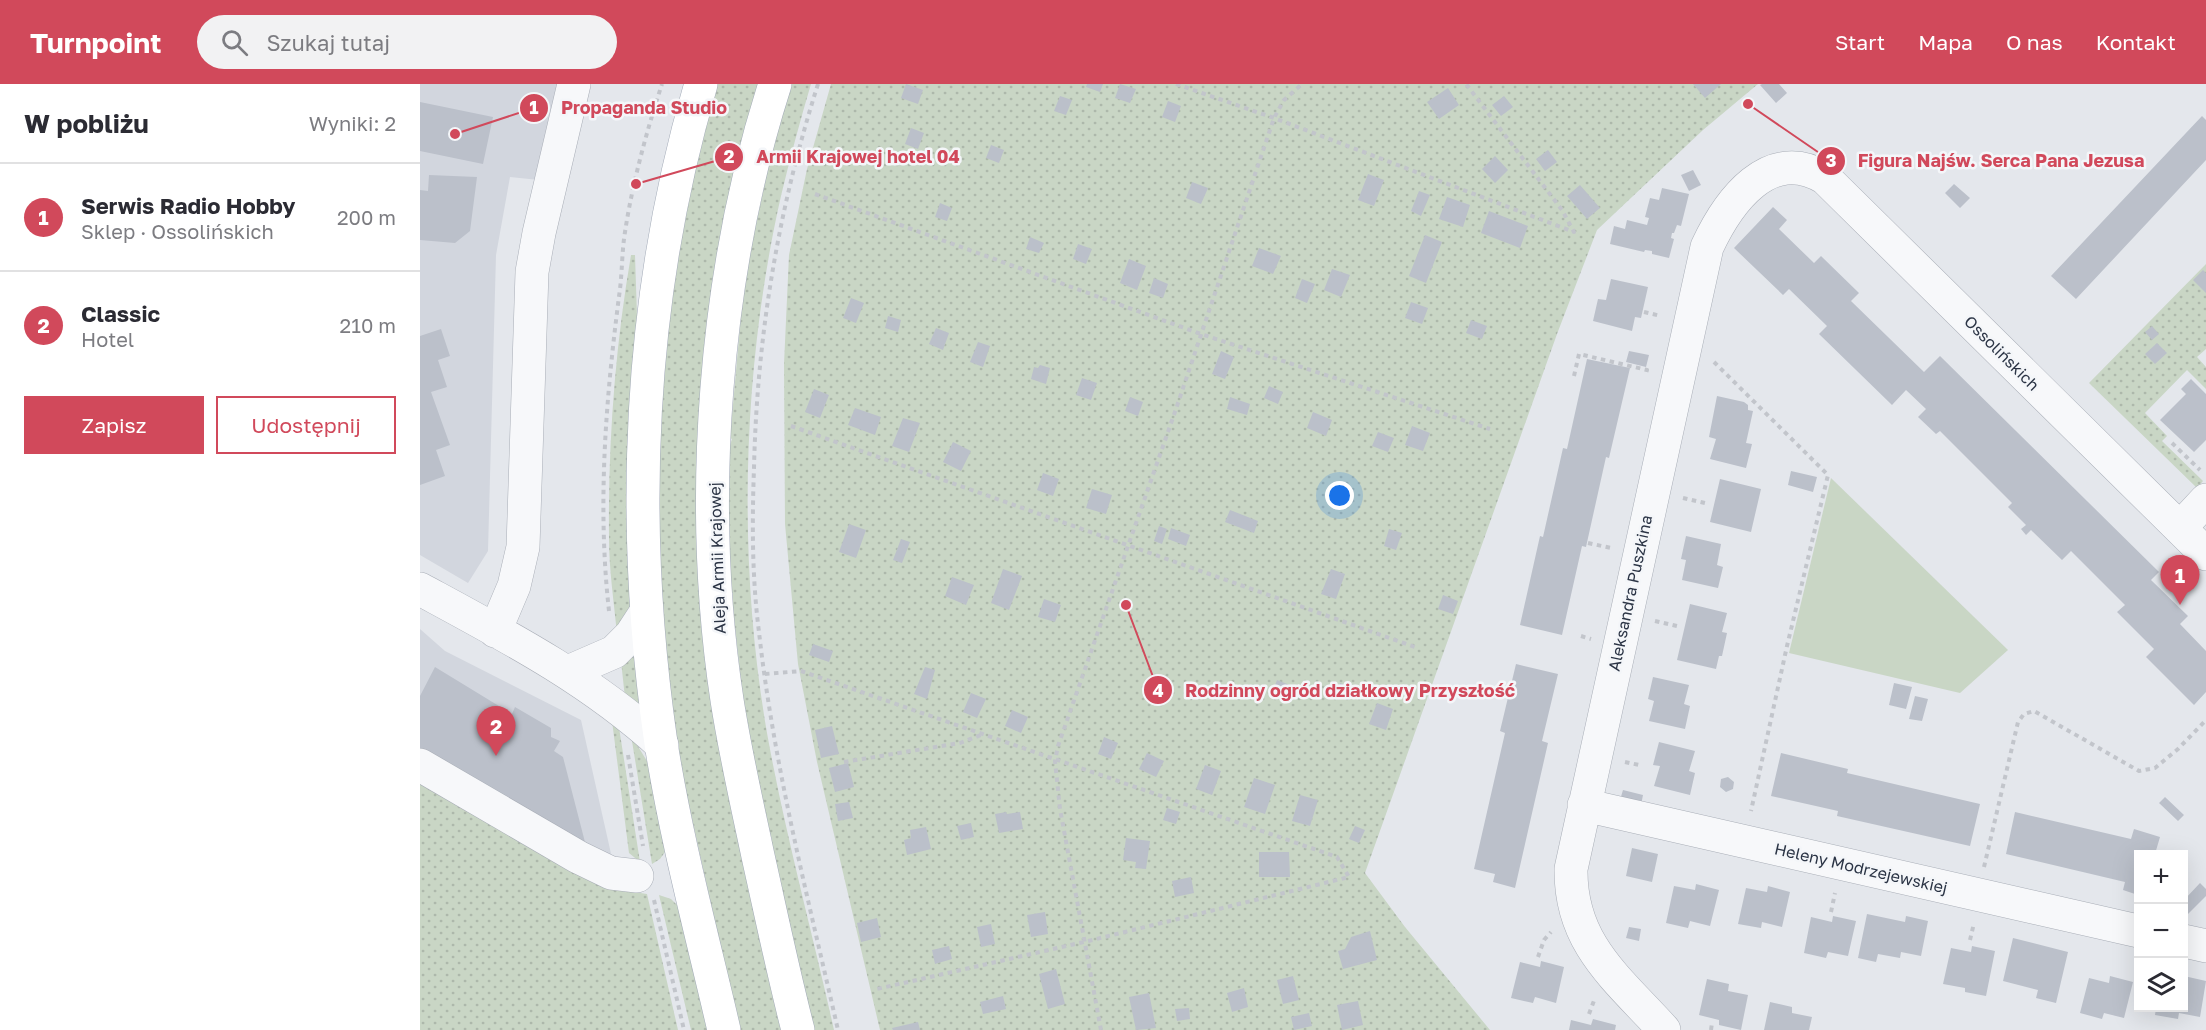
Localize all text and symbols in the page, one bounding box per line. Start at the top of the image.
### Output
search box [197,15,617,69]
text: Turnpoint [30,26,161,59]
icon: search [218,26,251,59]
text: Szukaj tutaj [266,29,390,56]
text: Start [1835,29,1885,55]
text: Mapa [1918,29,1973,55]
text: O nas [2006,29,2063,55]
text: Kontakt [2096,29,2176,55]
callout: Propaganda Studio [519,90,739,126]
text: 1 [529,96,539,118]
text: Propaganda Studio [561,96,727,118]
text: W pobliżu [24,108,149,139]
text: Wyniki: 2 [309,111,396,135]
callout: Armii Krajowej hotel 04 [714,139,972,175]
callout: Figura Najśw. Serca Pana Jezusa [1816,143,2156,179]
text: 2 [724,145,735,167]
text: Armii Krajowej hotel 04 [756,145,960,167]
text: 3 [1826,149,1837,171]
text: Figura Najśw. Serca Pana Jezusa [1858,149,2144,171]
text: Serwis Radio Hobby [81,192,296,219]
text: 1 [38,205,49,229]
text: 200 m [337,205,396,229]
text: Sklep · Ossolińskich [81,219,274,243]
text: Classic [81,300,160,327]
street label: Ossolińskich [1960,311,2044,395]
text: 2 [37,313,50,337]
text: 210 m [340,313,396,337]
text: Hotel [81,327,134,351]
button: Zapisz [24,396,204,454]
button: Udostępnij [216,396,396,454]
your location [1325,481,1354,510]
street label: Aleja Armii Krajowej [704,482,730,634]
street label: Aleksandra Puszkina [1604,513,1656,673]
pin: 1 [2160,556,2200,605]
callout: Rodzinny ogród działkowy Przyszłość [1143,672,1527,708]
text: 4 [1152,679,1164,701]
text: Rodzinny ogród działkowy Przyszłość [1185,679,1515,701]
pin: 2 [476,706,516,756]
street label: Heleny Modrzejewskiej [1773,838,1949,898]
map controls [2134,850,2188,1012]
button: + [2134,850,2188,904]
button: − [2134,904,2188,958]
button: layers [2134,958,2188,1012]

